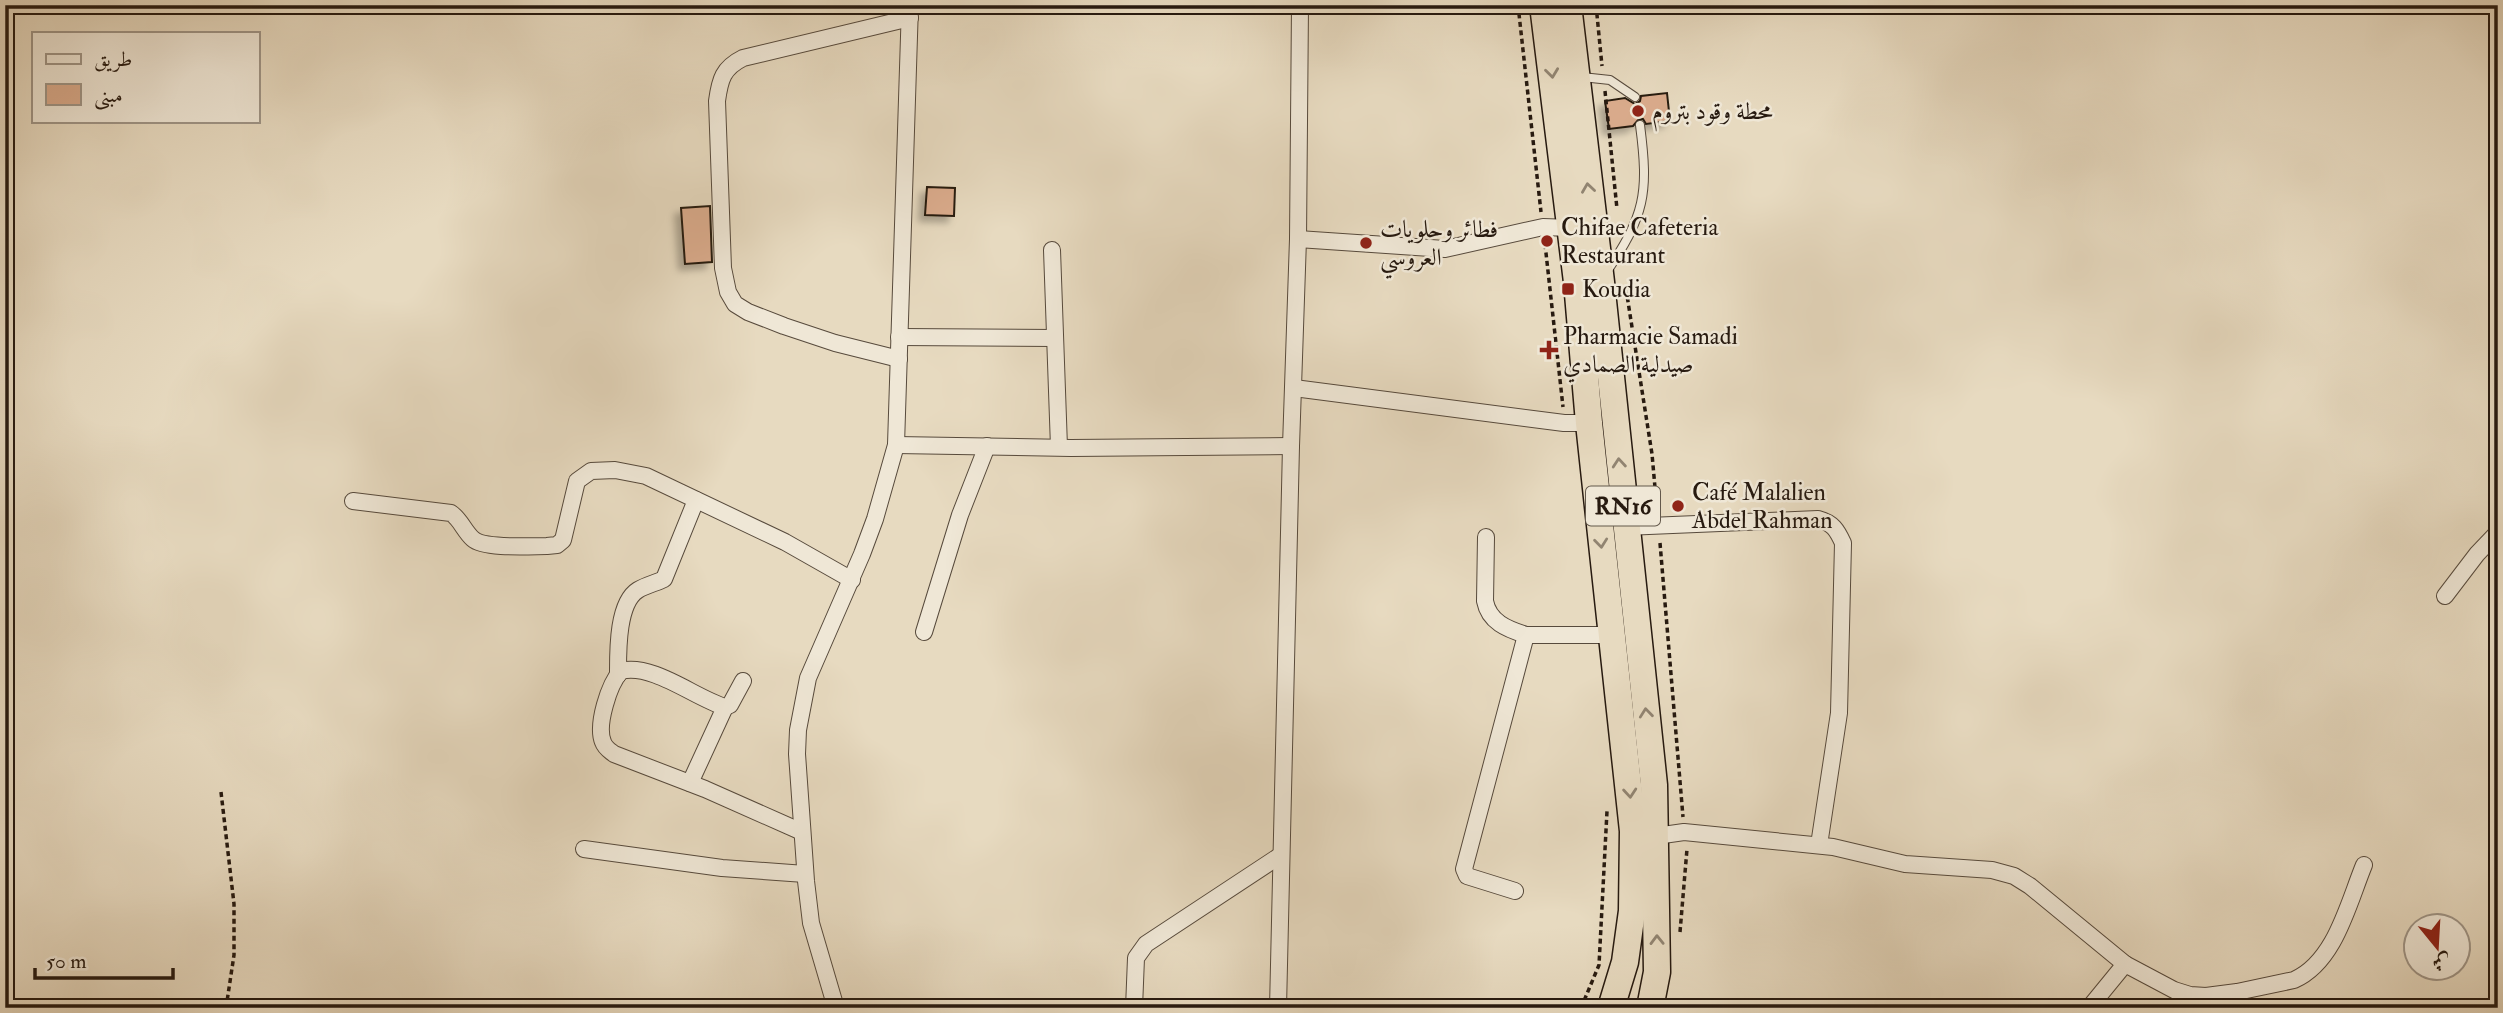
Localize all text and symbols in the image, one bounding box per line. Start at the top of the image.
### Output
legend [32,32,259,122]
text: طريق [94,46,132,73]
one-way arrow [1544,67,1559,79]
text: مبنى [94,82,123,110]
place label: محطة وقود بتروم [1652,96,1773,132]
marker: محطة وقود بتروم [1630,103,1646,119]
one-way arrow [1581,182,1596,194]
place label: Chifae Cafeteria Restaurant [1561,212,1719,271]
place label: فطائر وحلويات العروسي [1380,214,1498,279]
marker: Chifae Cafeteria Restaurant [1539,233,1555,249]
marker: فطائر وحلويات العروسي [1358,235,1374,251]
place label: Koudia [1582,274,1652,305]
marker: Koudia [1560,281,1576,297]
place label: Pharmacie Samadi صيدلية الصمادي [1563,321,1738,383]
marker: Pharmacie Samadi صيدلية الصمادي [1541,342,1557,358]
one-way arrow [1612,457,1627,468]
place label: Café Malalien Abdel Rahman [1691,477,1833,536]
road number: RN16 [1586,486,1660,526]
marker: Café Malalien Abdel Rahman [1670,498,1686,514]
one-way arrow [1594,537,1609,549]
one-way arrow [1639,707,1654,719]
one-way arrow [1622,788,1637,799]
north arrow [2402,912,2472,982]
one-way arrow [1649,935,1665,945]
scale bar [35,936,173,980]
text: 50 m [46,948,87,975]
text: ش [2429,948,2455,977]

